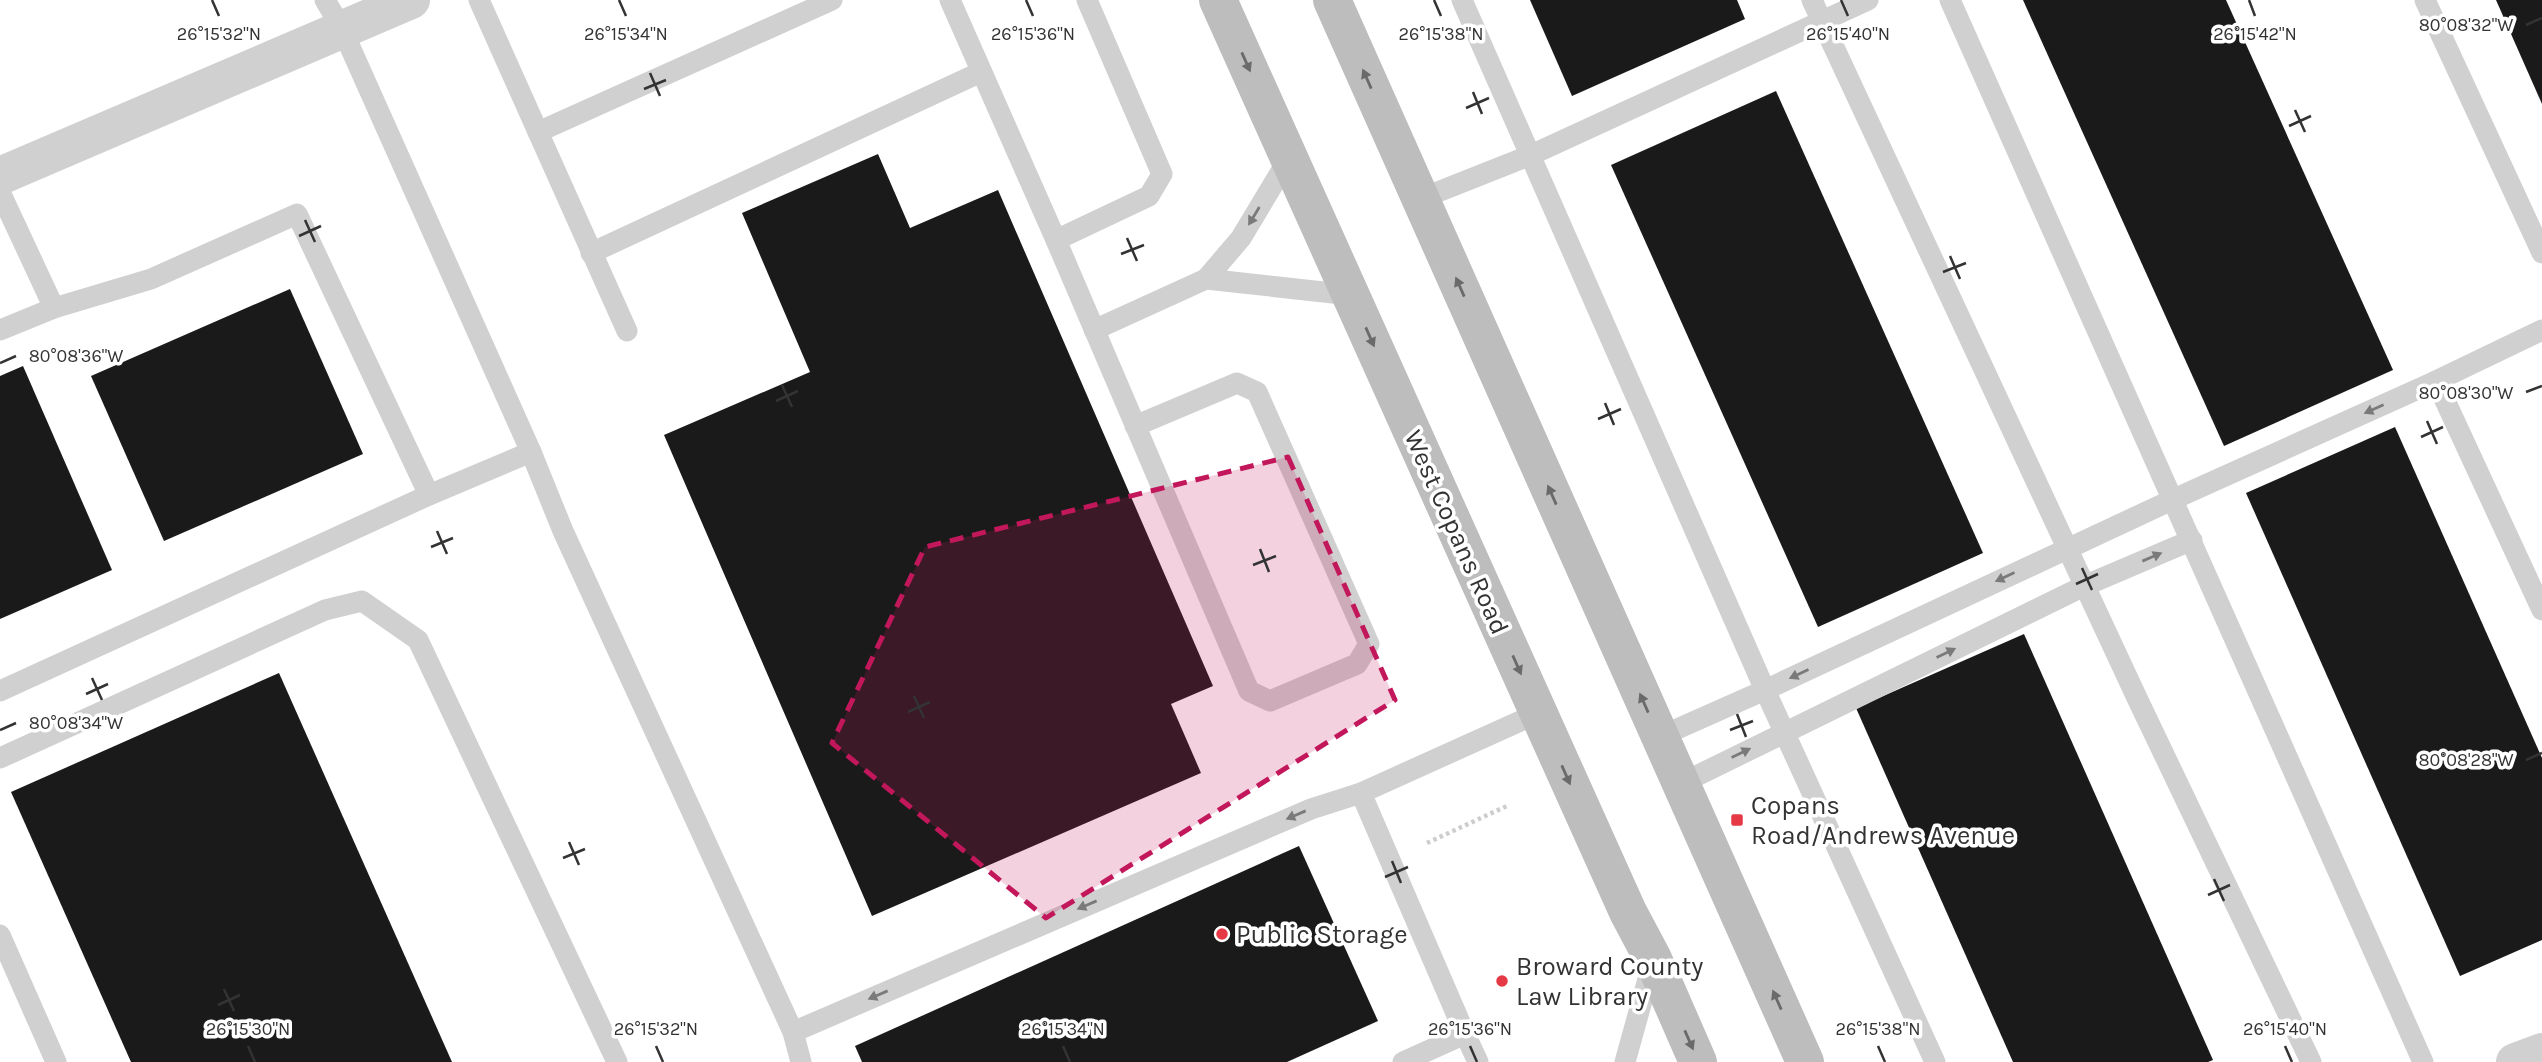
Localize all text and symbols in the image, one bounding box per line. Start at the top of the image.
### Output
text: 80°08'32"W [2419,14,2513,36]
text: 26°15'32"N [177,23,261,45]
text: 26°15'34"N [584,23,668,45]
text: 26°15'36"N [991,23,1075,45]
text: 26°15'38"N [1399,23,1483,45]
text: 26°15'40"N [1806,23,1890,45]
text: 26°15'42"N [2213,23,2297,45]
one-way arrow [1240,52,1252,72]
one-way arrow [1361,69,1372,90]
one-way arrow [1248,207,1260,226]
one-way arrow [1454,277,1465,298]
one-way arrow [1364,327,1376,347]
text: 80°08'36"W [29,345,123,367]
text: 80°08'30"W [2419,382,2513,404]
one-way arrow [2364,403,2384,415]
street label: West Copans Road [1398,425,1516,639]
one-way arrow [1546,485,1558,505]
one-way arrow [2141,551,2162,562]
one-way arrow [1995,571,2015,583]
one-way arrow [1936,648,1956,659]
one-way arrow [1511,655,1523,675]
one-way arrow [1789,668,1809,680]
one-way arrow [1638,693,1650,713]
text: 80°08'34"W [29,712,123,734]
one-way arrow [1731,748,1751,759]
text: 80°08'28"W [2418,749,2514,771]
one-way arrow [1560,765,1572,785]
place label: Copans Road/Andrews Avenue [1751,790,2015,851]
one-way arrow [1286,810,1307,821]
marker: Copans Road/Andrews Avenue [1729,812,1745,828]
one-way arrow [1077,900,1098,911]
place label: Public Storage [1236,919,1408,950]
marker: Public Storage [1214,926,1230,942]
place label: Broward County Law Library [1516,951,1703,1012]
marker: Broward County Law Library [1494,973,1510,989]
one-way arrow [868,990,889,1001]
one-way arrow [1771,990,1783,1010]
text: 26°15'30"N [206,1018,290,1040]
text: 26°15'32"N [614,1018,698,1040]
text: 26°15'34"N [1021,1018,1105,1040]
text: 26°15'36"N [1428,1018,1512,1040]
text: 26°15'38"N [1836,1018,1920,1040]
text: 26°15'40"N [2243,1018,2327,1040]
one-way arrow [1683,1030,1695,1050]

